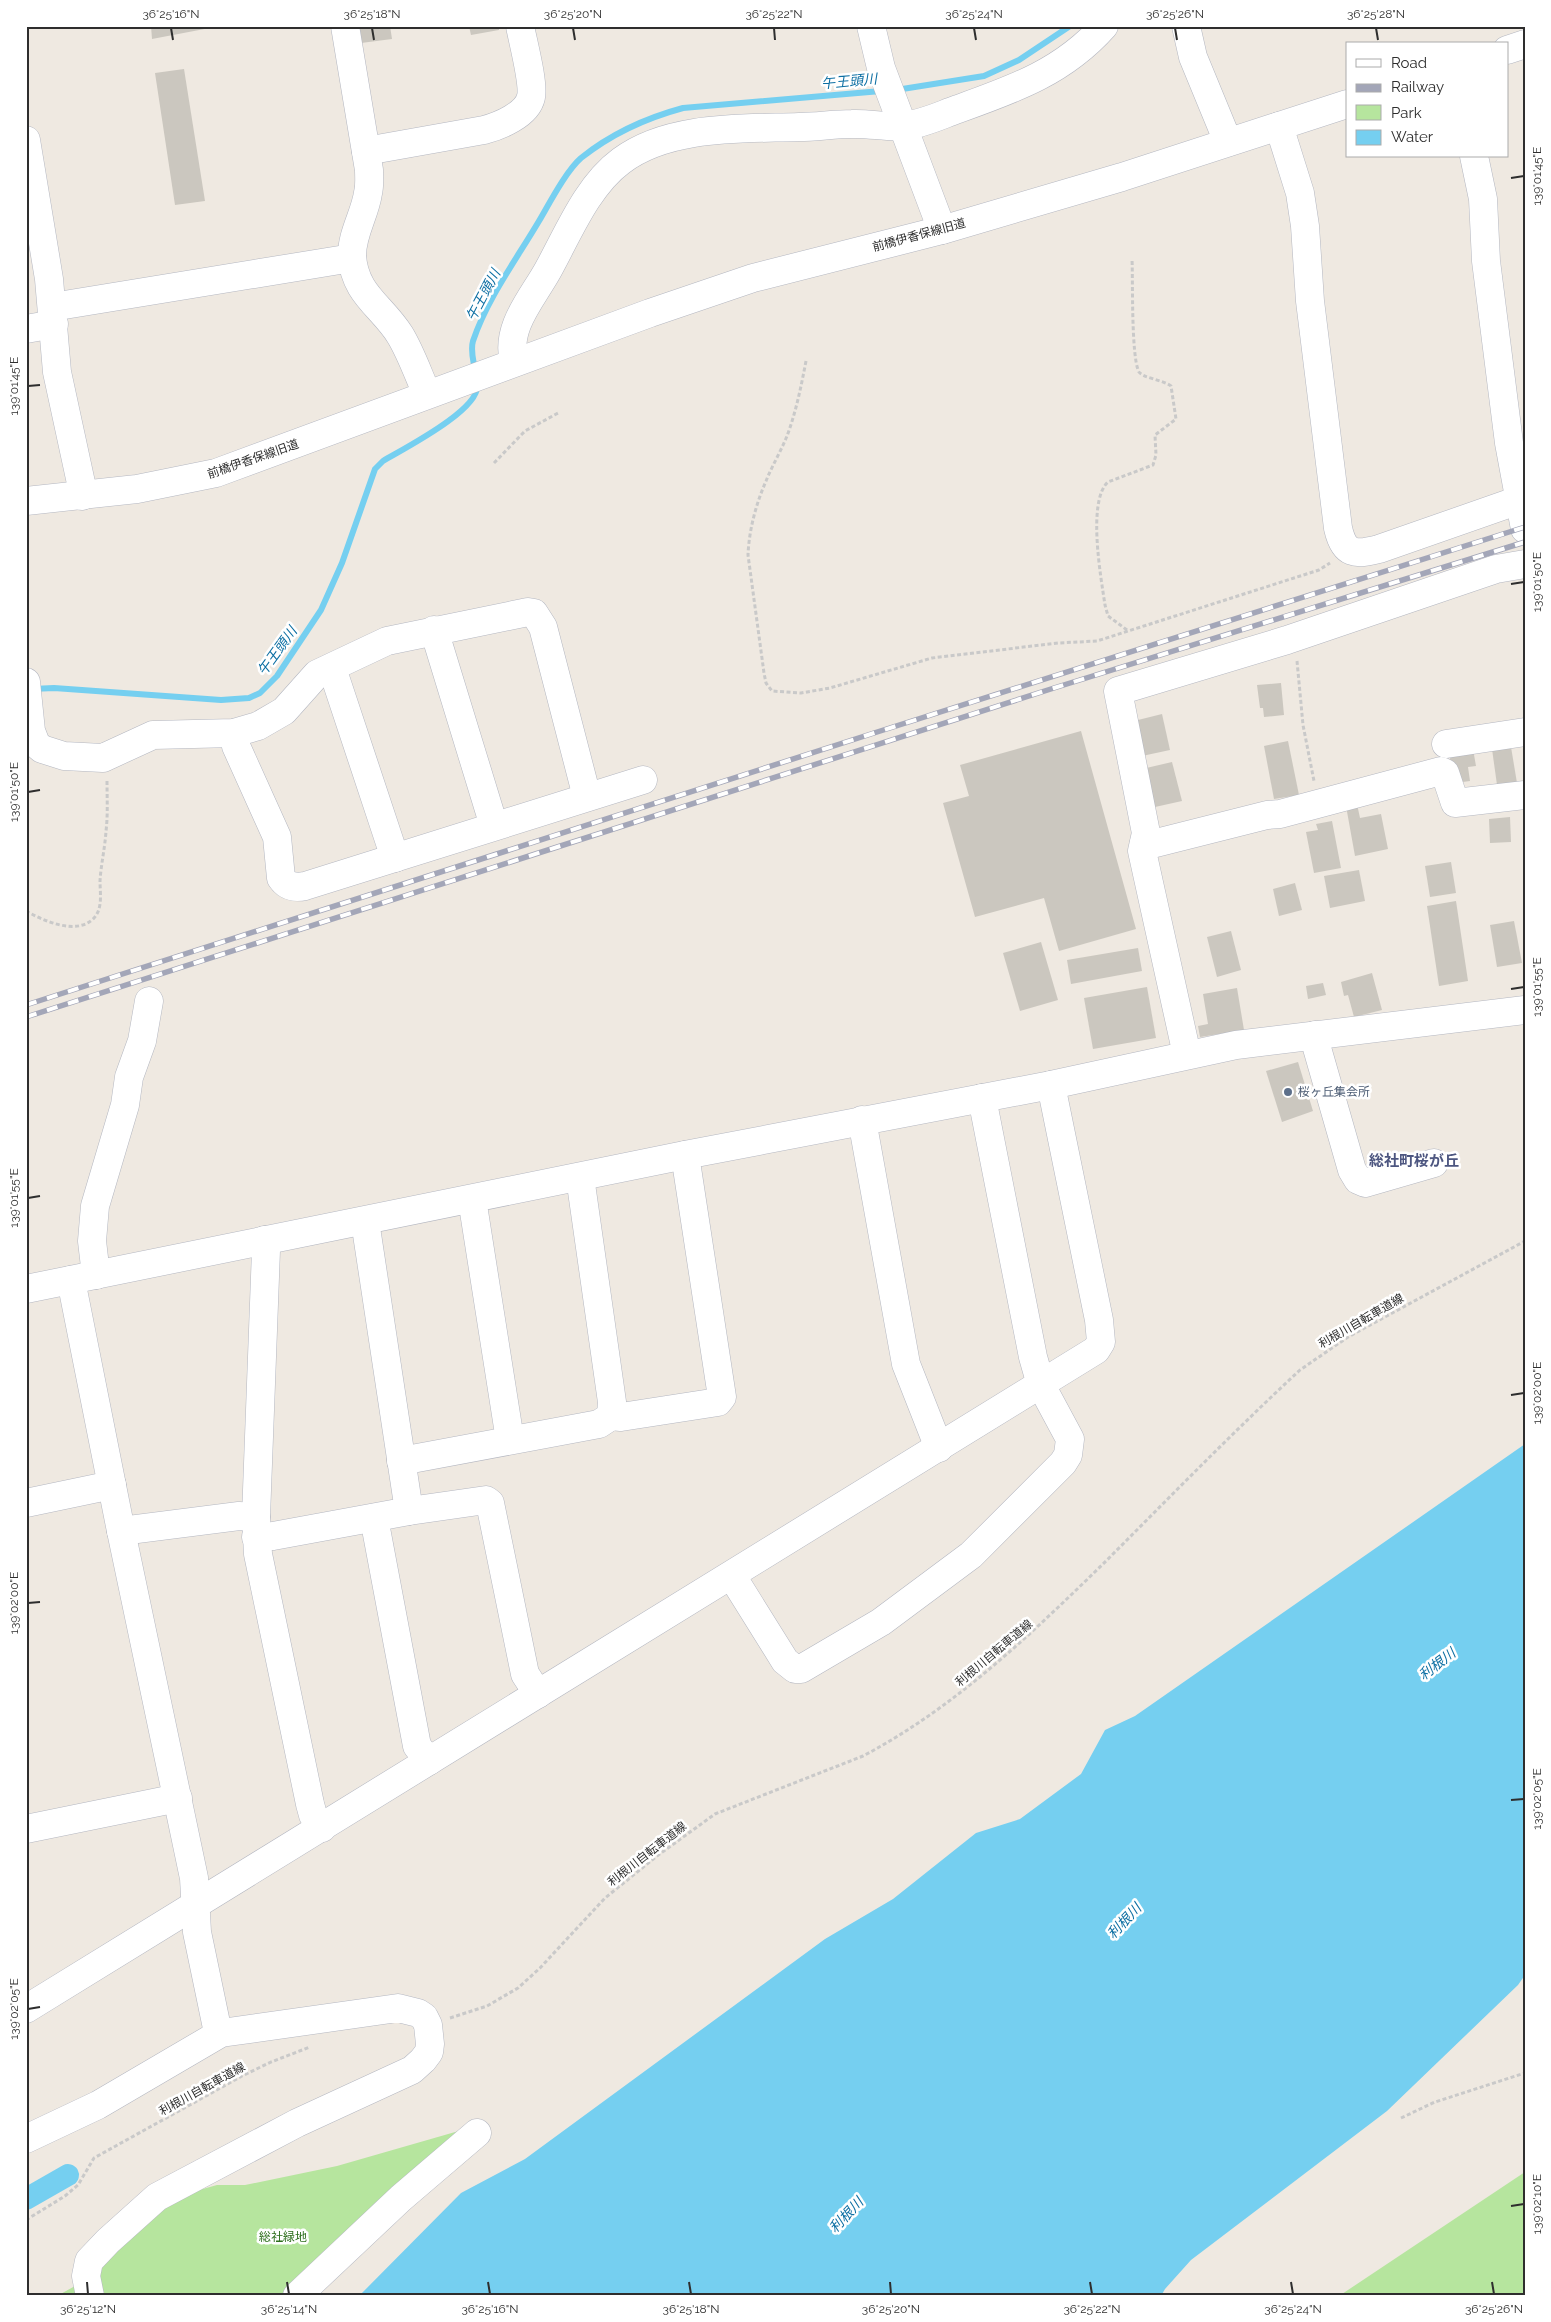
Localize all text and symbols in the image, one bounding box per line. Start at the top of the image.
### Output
text: 36°25'16"N [142,7,200,21]
text: 36°25'18"N [344,7,400,21]
text: 36°25'20"N [544,7,602,21]
text: 36°25'22"N [745,7,803,21]
text: 36°25'24"N [945,7,1003,21]
text: 36°25'26"N [1146,7,1204,21]
text: 36°25'28"N [1347,7,1405,21]
legend [1346,42,1508,158]
text: Road [1391,54,1427,72]
water label: 午王頭川 [820,70,880,91]
text: Railway [1391,78,1444,96]
text: Park [1391,104,1422,122]
text: Water [1391,128,1434,146]
text: 139°01'45"E [1530,147,1544,205]
street label: 前橋伊香保線旧道 [871,216,967,254]
water label: 午王頭川 [463,265,504,323]
text: 139°01'45"E [7,357,21,415]
street label: 前橋伊香保線旧道 [205,437,301,481]
text: 139°01'50"E [1530,552,1544,612]
water label: 午王頭川 [254,622,301,678]
text: 139°01'50"E [7,762,21,822]
text: 139°01'55"E [1530,957,1544,1017]
place label: 桜ヶ丘集会所 [1298,1085,1370,1099]
marker: 桜ヶ丘集会所 [1282,1086,1294,1098]
district label: 総社町桜が丘 [1369,1152,1459,1170]
text: 139°01'55"E [7,1168,21,1228]
street label: 利根川自転車道線 [1316,1291,1406,1351]
text: 139°02'00"E [1530,1362,1544,1424]
text: 139°02'00"E [7,1572,21,1634]
street label: 利根川自転車道線 [953,1617,1035,1689]
water label: 利根川 [1416,1644,1460,1683]
text: 139°02'05"E [1530,1768,1544,1830]
street label: 利根川自転車道線 [605,1819,689,1889]
water label: 利根川 [1104,1899,1146,1942]
text: 139°02'05"E [7,1978,21,2040]
street label: 利根川自転車道線 [157,2060,247,2118]
text: 139°02'10"E [1530,2174,1544,2234]
water label: 利根川 [826,2193,868,2236]
park label: 総社緑地 [259,2230,307,2244]
text: 36°25'12"N [60,2302,116,2316]
text: 36°25'14"N [261,2302,317,2316]
text: 36°25'16"N [461,2302,519,2316]
text: 36°25'18"N [663,2302,719,2316]
text: 36°25'20"N [862,2302,920,2316]
text: 36°25'22"N [1063,2302,1121,2316]
text: 36°25'24"N [1264,2302,1322,2316]
text: 36°25'26"N [1465,2302,1523,2316]

